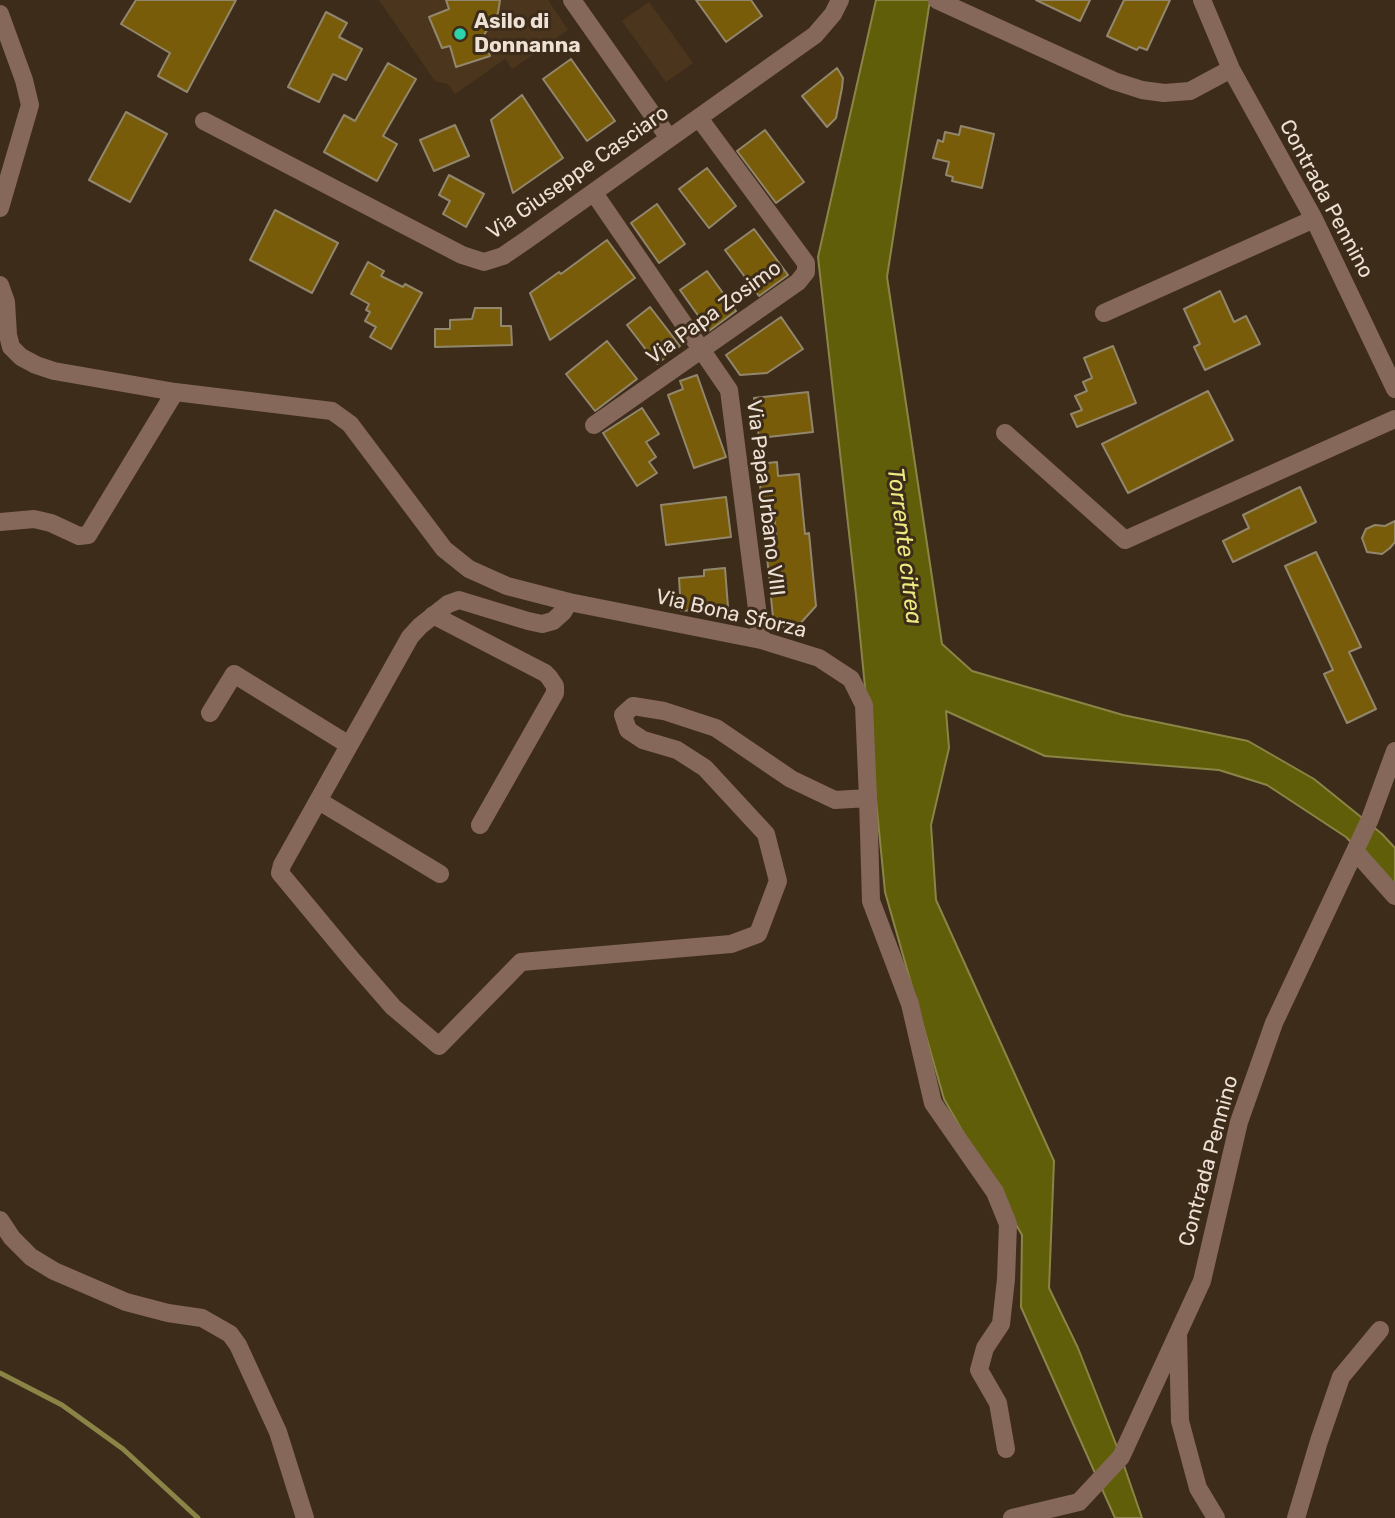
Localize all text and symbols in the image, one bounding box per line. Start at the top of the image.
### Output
place label: Asilo di Donnanna [474,9,581,59]
marker: Asilo di Donnanna [452,26,468,42]
street label: Via Giuseppe Casciaro [482,101,674,245]
street label: Contrada Pennino [1274,115,1378,283]
street label: Via Papa Zosimo [642,256,786,370]
street label: Via Papa Urbano VIII [740,399,790,597]
water label: Torrente citrea [881,466,927,626]
street label: Via Bona Sforza [653,584,809,644]
street label: Contrada Pennino [1174,1073,1244,1249]

